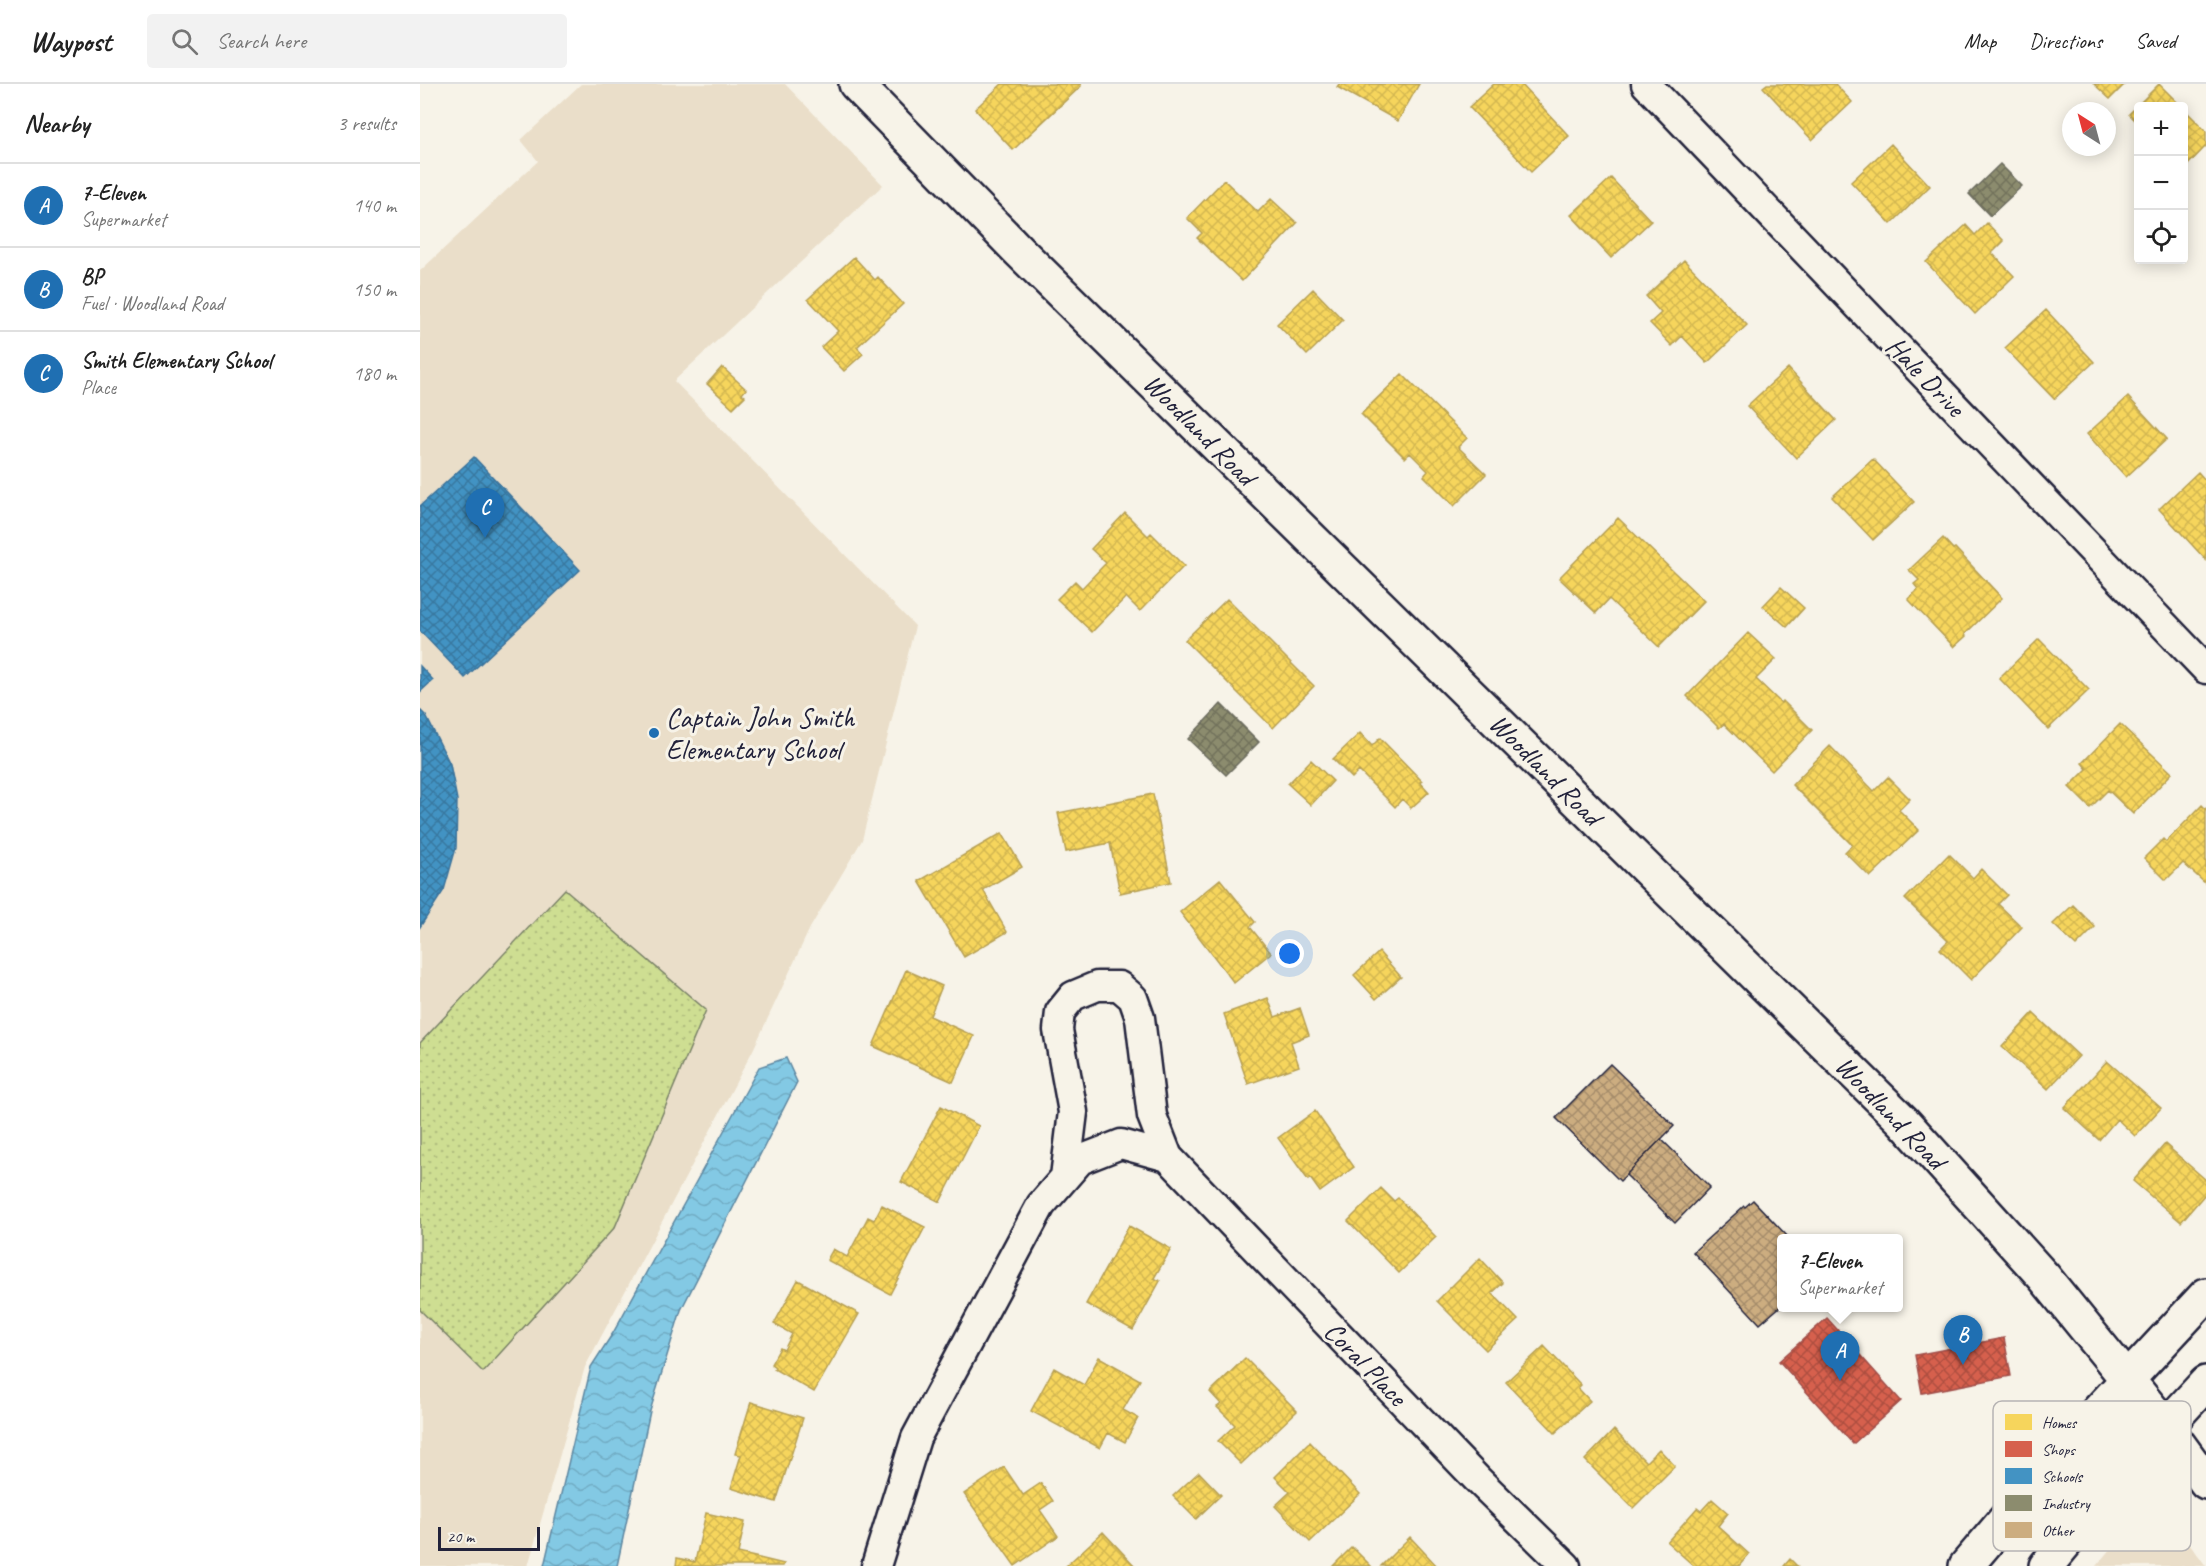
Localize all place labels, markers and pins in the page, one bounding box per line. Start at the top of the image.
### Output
pin: C [466,488,504,538]
place label: Captain John Smith Elementary School [666,700,855,767]
marker: Captain John Smith Elementary School [647,726,661,740]
pin: B [1944,1316,1982,1365]
pin: A [1820,1332,1860,1381]

